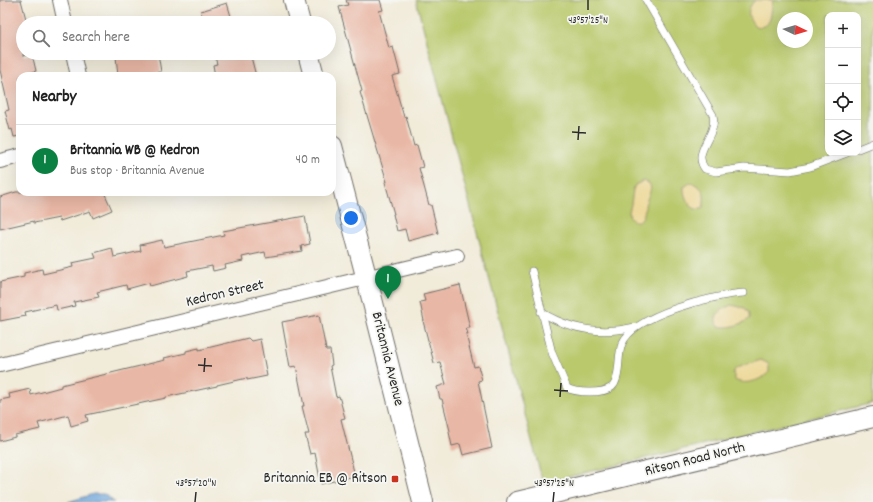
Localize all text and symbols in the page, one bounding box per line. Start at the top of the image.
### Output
north arrow [777,12,813,48]
map controls [825,12,861,156]
button: + [825,12,861,48]
text: 43°57'25"N [568,14,608,28]
search box [16,16,336,60]
icon: search [30,27,52,49]
text: Search here [62,27,130,49]
button: − [825,48,861,84]
button: locate [825,84,861,120]
text: Nearby [32,86,76,110]
button: layers [825,120,861,156]
text: Britannia WB @ Kedron [70,140,199,162]
text: 1 [44,151,46,170]
text: 40 m [296,151,320,170]
text: Bus stop · Britannia Avenue [70,162,205,181]
your location [341,208,361,228]
pin: 1 [375,266,401,299]
street label: Kedron Street [184,274,267,314]
street label: Britannia Avenue [365,310,409,409]
street label: Ritson Road North [643,437,748,483]
place label: Britannia EB @ Ritson [264,468,387,490]
marker: Britannia EB @ Ritson [390,474,400,484]
text: 43°57'20"N [176,477,216,491]
text: 43°57'25"N [534,477,574,491]

